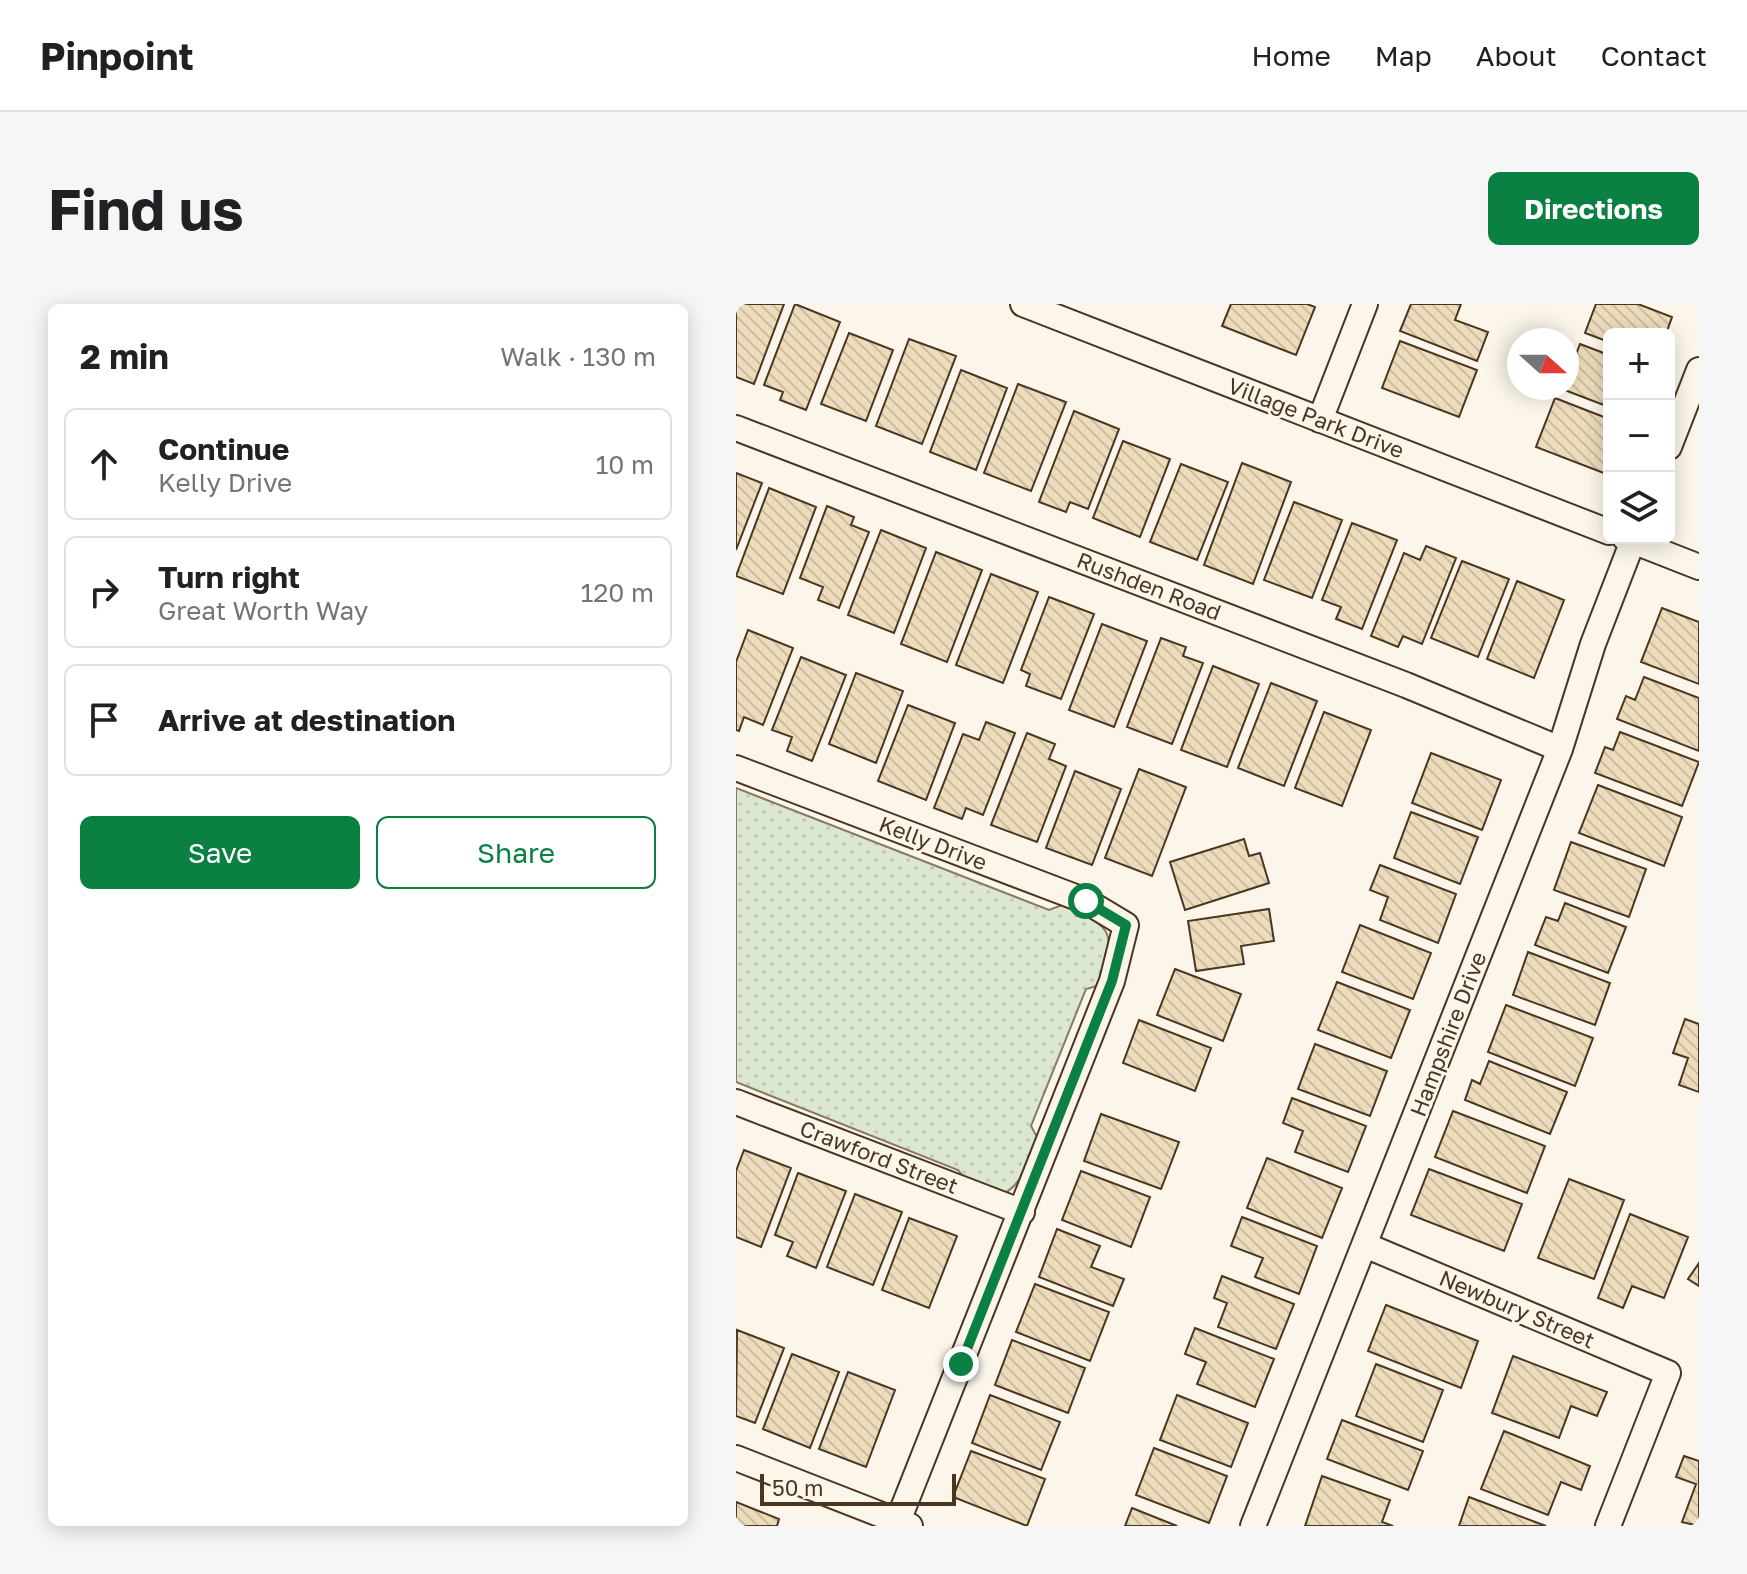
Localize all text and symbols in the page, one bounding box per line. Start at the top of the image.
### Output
text: Pinpoint [40,33,194,78]
text: Home [1252,39,1331,72]
text: Map [1375,39,1432,72]
text: About [1476,39,1557,72]
text: Contact [1601,39,1707,72]
button: Directions [1488,172,1699,245]
text: Find us [48,175,244,242]
north arrow [1507,328,1579,400]
map controls [1603,328,1675,544]
button: + [1603,328,1675,400]
text: 2 min [80,336,169,376]
text: Walk · 130 m [500,341,656,372]
street label: Village Park Drive [1224,371,1408,464]
button: − [1603,400,1675,472]
text: Continue [158,431,289,467]
icon: ahead [82,442,126,486]
text: 10 m [596,449,654,480]
text: Kelly Drive [158,467,292,498]
button: layers [1603,472,1675,544]
street label: Rushden Road [1073,546,1225,625]
text: Turn right [158,559,300,595]
icon: right [82,570,126,614]
text: 120 m [581,577,654,608]
text: Great Worth Way [158,595,368,626]
icon: arrive [82,698,126,742]
text: Arrive at destination [158,702,455,738]
street label: Kelly Drive [875,810,991,875]
button: Save [80,816,360,889]
button: Share [376,816,656,889]
route start [1068,883,1104,919]
street label: Hampshire Drive [1404,948,1491,1120]
street label: Crawford Street [796,1114,962,1199]
street label: Newbury Street [1435,1264,1599,1353]
route end [943,1346,979,1382]
scale bar [760,1470,956,1506]
text: 50 m [772,1474,823,1501]

